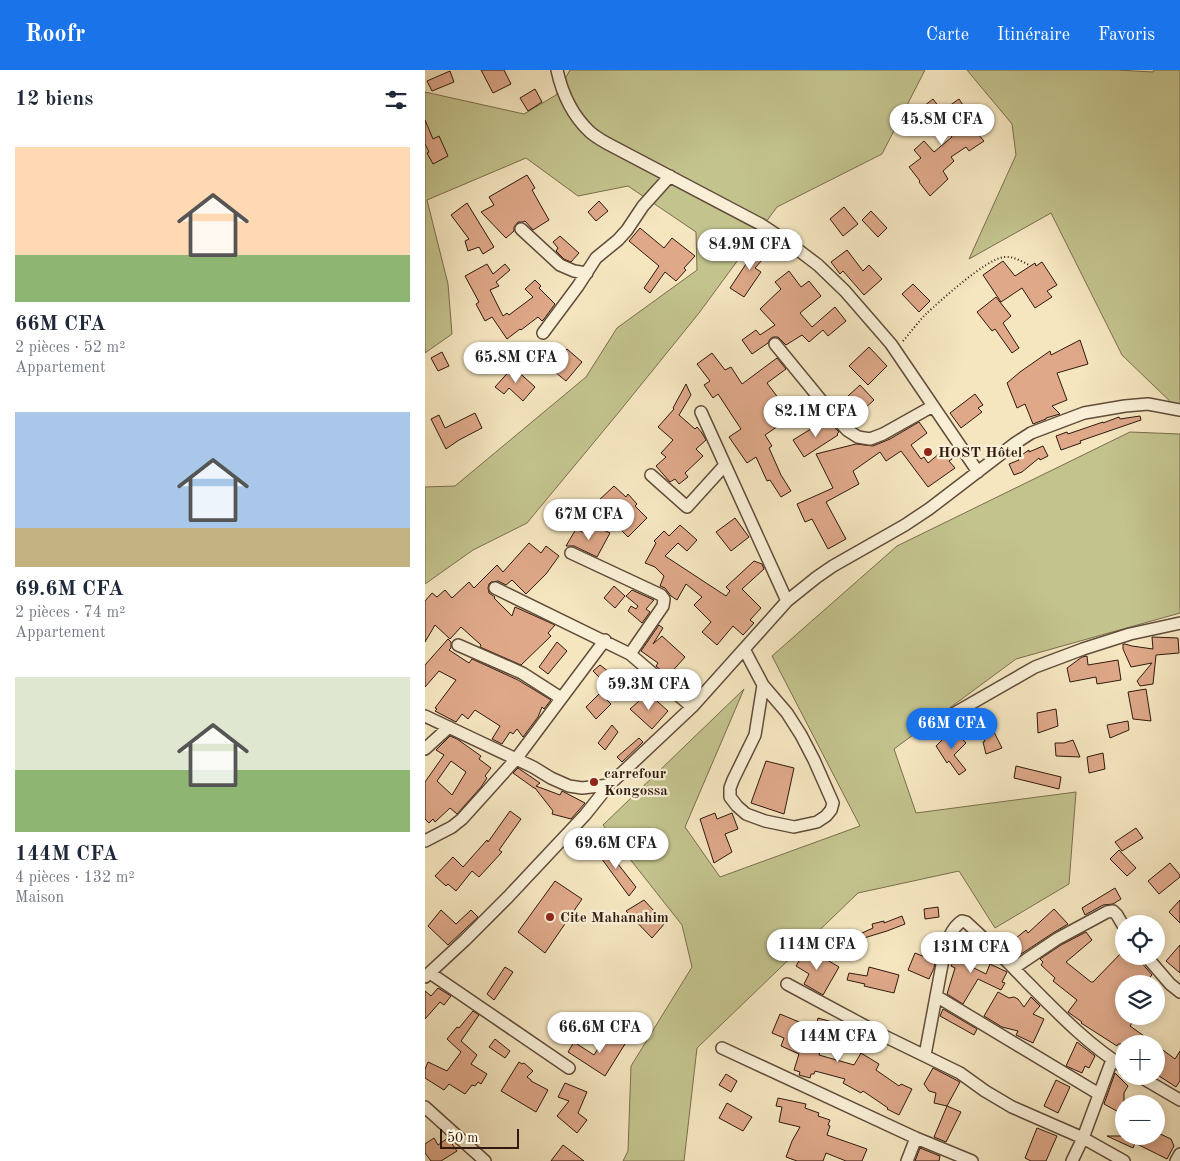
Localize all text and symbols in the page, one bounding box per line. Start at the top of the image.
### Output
text: Roofr [25,23,86,47]
text: Carte [926,26,969,44]
text: Itinéraire [997,26,1070,44]
text: Favoris [1098,26,1155,44]
icon: filters [382,86,410,114]
text: 12 biens [15,89,93,110]
pin: 45.8M CFA [885,104,999,146]
text: 45.8M CFA [901,112,983,128]
icon: home [168,180,258,270]
pin: 84.9M CFA [693,228,807,271]
text: 84.9M CFA [709,237,791,253]
text: 66M CFA [15,314,106,335]
text: 2 pièces · 52 m² [15,340,125,356]
pin: 65.8M CFA [459,342,573,384]
text: 65.8M CFA [475,350,557,366]
text: Appartement [15,360,106,376]
pin: 82.1M CFA [759,396,873,438]
text: 82.1M CFA [775,404,857,420]
icon: home [168,445,258,535]
marker: HOST Hôtel [922,446,934,458]
place label: HOST Hôtel [938,446,1023,461]
pin: 67M CFA [543,498,635,541]
text: 67M CFA [554,507,624,523]
text: 69.6M CFA [15,579,124,600]
text: 2 pièces · 74 m² [15,605,125,621]
text: Appartement [15,625,106,641]
pin: 59.3M CFA [592,668,706,711]
text: 59.3M CFA [608,677,690,693]
pin: 66M CFA [906,708,998,750]
icon: home [168,710,258,800]
text: 66M CFA [917,716,987,732]
place label: carrefour Kongossa [604,767,668,799]
marker: carrefour Kongossa [588,776,600,788]
pin: 69.6M CFA [559,828,673,870]
text: 69.6M CFA [575,836,657,852]
text: 144M CFA [15,844,118,865]
text: 4 pièces · 132 m² [15,870,135,886]
text: Maison [15,890,64,906]
marker: Cite Mahanahim [544,911,556,923]
place label: Cite Mahanahim [560,911,669,926]
map controls [1115,915,1165,1145]
button: locate [1115,915,1165,965]
pin: 114M CFA [765,928,869,971]
pin: 131M CFA [919,932,1023,974]
text: 114M CFA [778,937,856,953]
text: 131M CFA [932,940,1010,956]
button: layers [1115,975,1165,1025]
pin: 66.6M CFA [543,1012,657,1054]
text: 66.6M CFA [559,1020,641,1036]
pin: 144M CFA [786,1020,890,1063]
text: 144M CFA [799,1029,877,1045]
button: + [1115,1035,1165,1085]
button: − [1115,1095,1165,1145]
scale bar [440,1126,519,1149]
text: 50 m [447,1131,478,1145]

